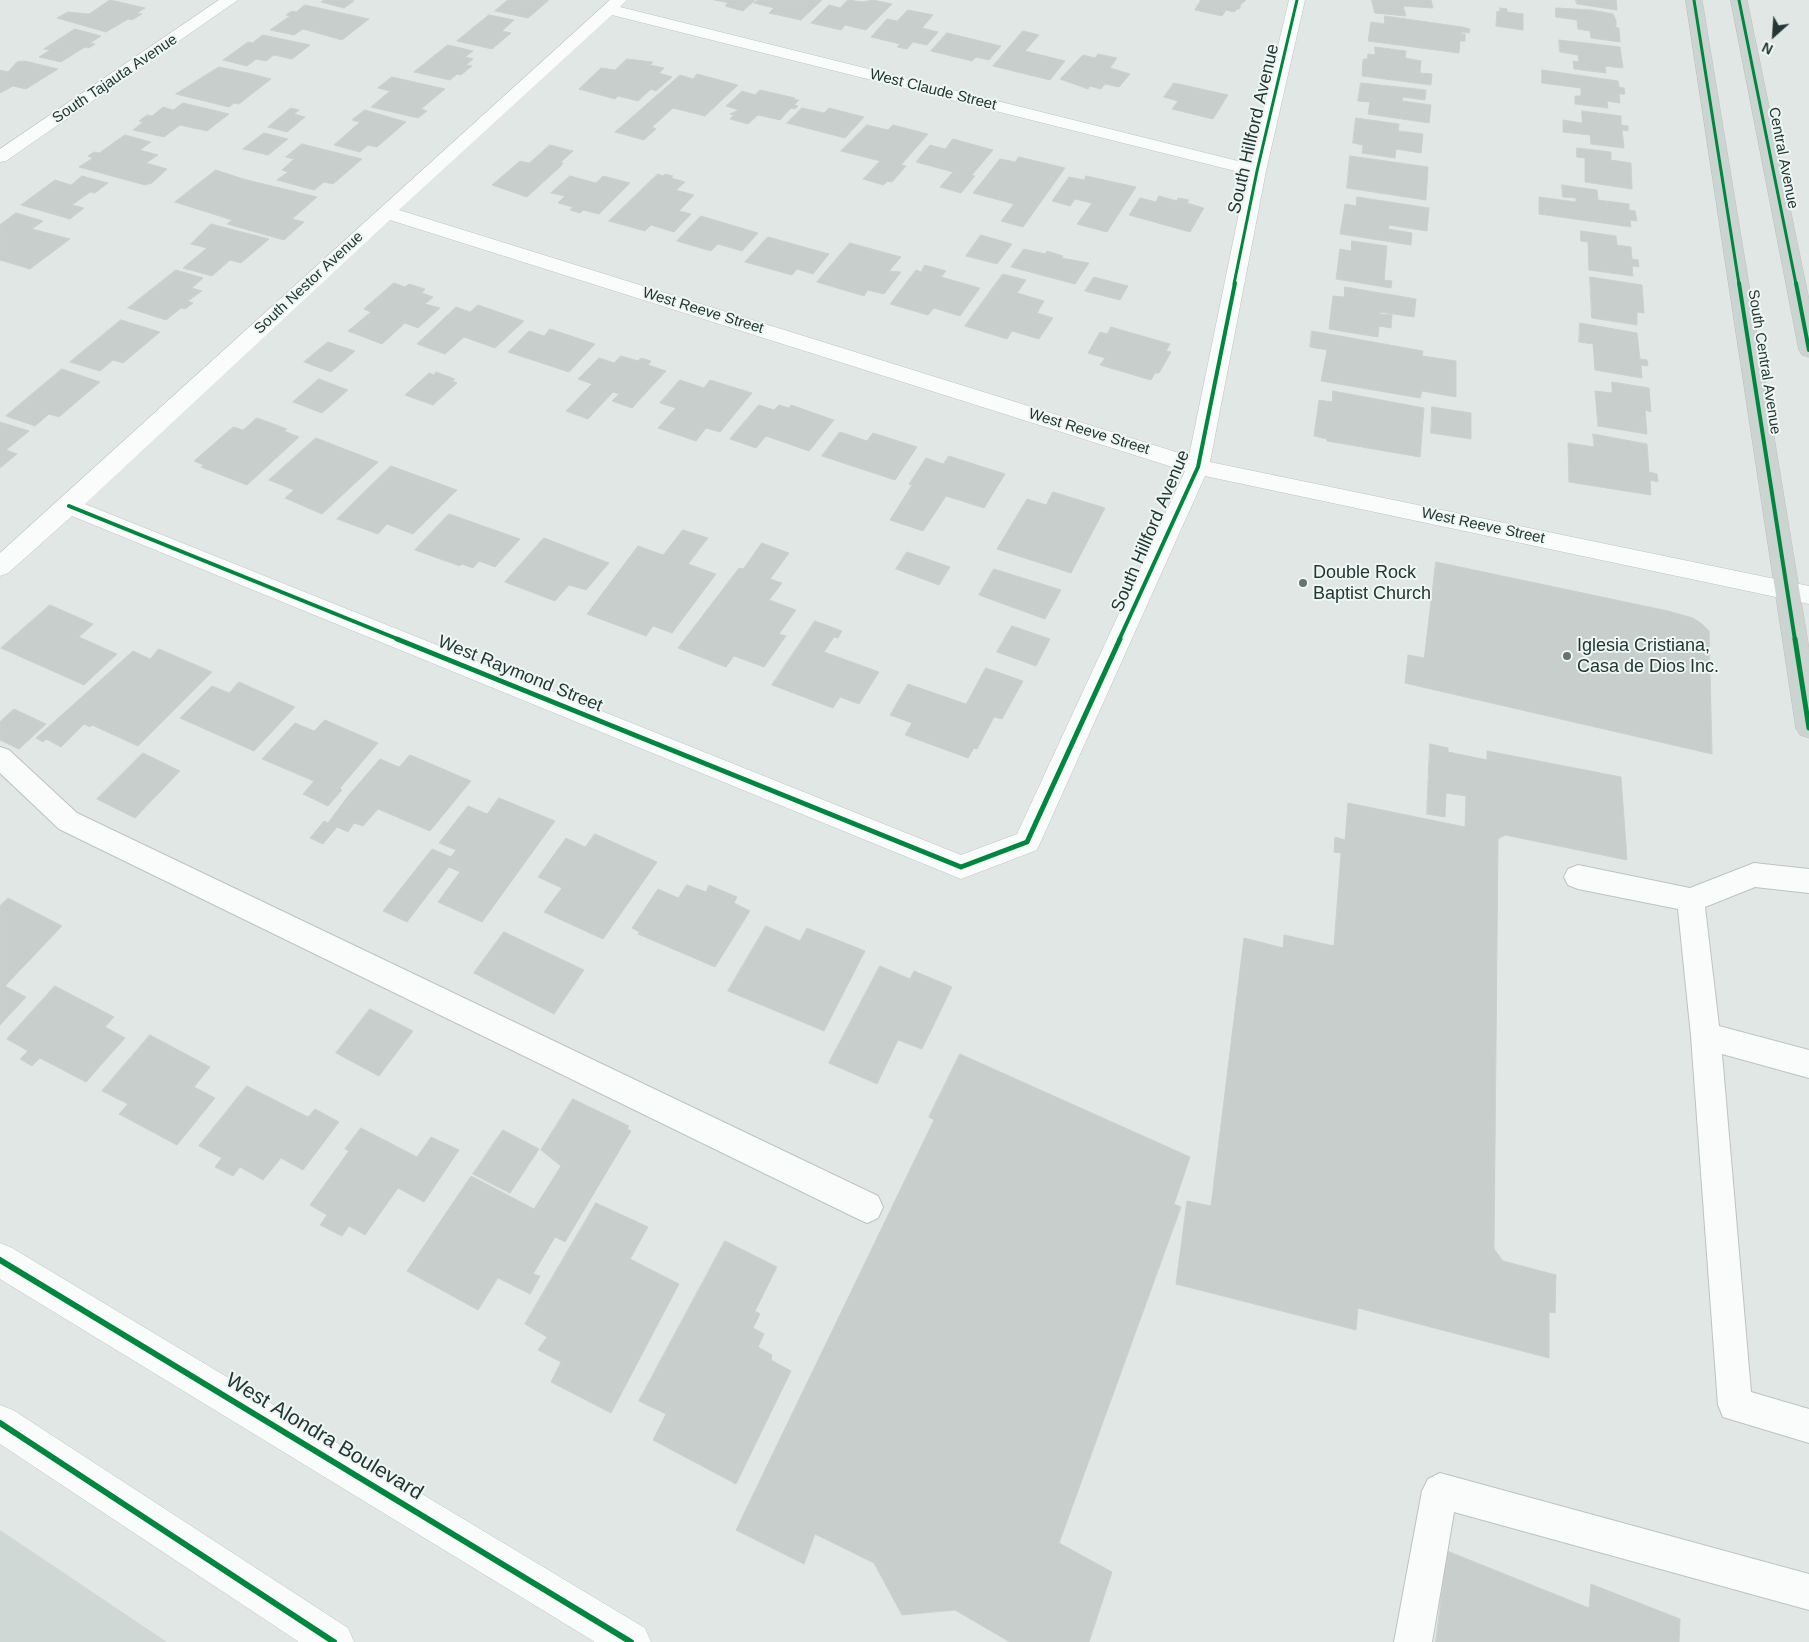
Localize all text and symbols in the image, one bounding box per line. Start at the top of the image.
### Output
north arrow [1749,10,1799,60]
street label: South Tajauta Avenue [49,31,181,127]
text: N [1759,39,1775,58]
street label: South Hillford Avenue [1224,42,1284,216]
street label: West Claude Street [868,66,998,114]
street label: Central Avenue [1764,106,1802,210]
street label: South Nestor Avenue [251,228,367,338]
street label: West Reeve Street [640,284,766,338]
street label: South Central Avenue [1744,288,1784,436]
street label: West Reeve Street [1026,405,1152,459]
street label: South Hillford Avenue [1107,447,1195,615]
street label: West Reeve Street [1420,504,1546,548]
place label: Double Rock Baptist Church [1313,562,1431,604]
marker: Double Rock Baptist Church [1297,577,1309,589]
street label: West Raymond Street [434,631,606,717]
place label: Iglesia Cristiana, Casa de Dios Inc. [1577,635,1719,678]
marker: Iglesia Cristiana, Casa de Dios Inc. [1561,650,1573,662]
street label: West Alondra Boulevard [221,1368,427,1506]

